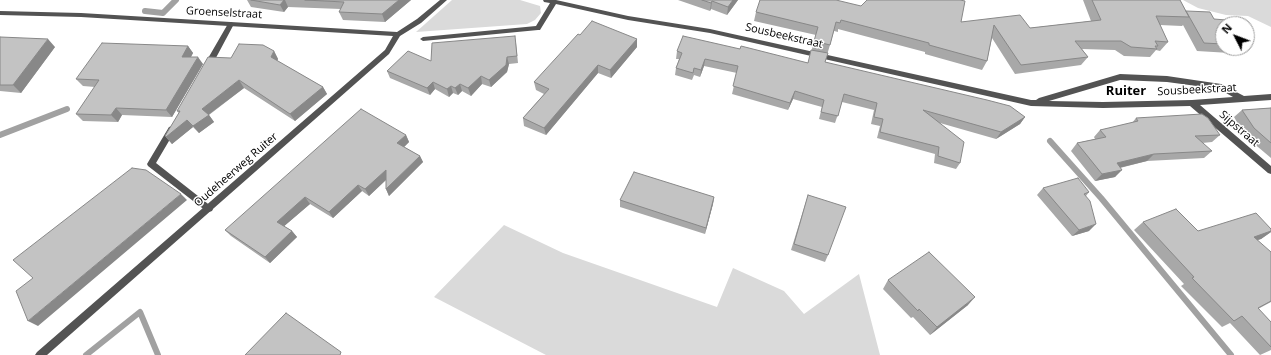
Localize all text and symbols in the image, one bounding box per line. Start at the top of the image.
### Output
street label: Groenselstraat [186,4,262,22]
north arrow [1215,16,1255,56]
text: N [1218,20,1235,37]
street label: Sousbeekstraat [744,21,824,51]
street label: Sousbeekstraat [1157,81,1237,99]
district label: Ruiter [1106,83,1146,99]
street label: Sijpstraat [1217,108,1261,150]
street label: Oudeheerweg Ruiter [192,130,280,210]

